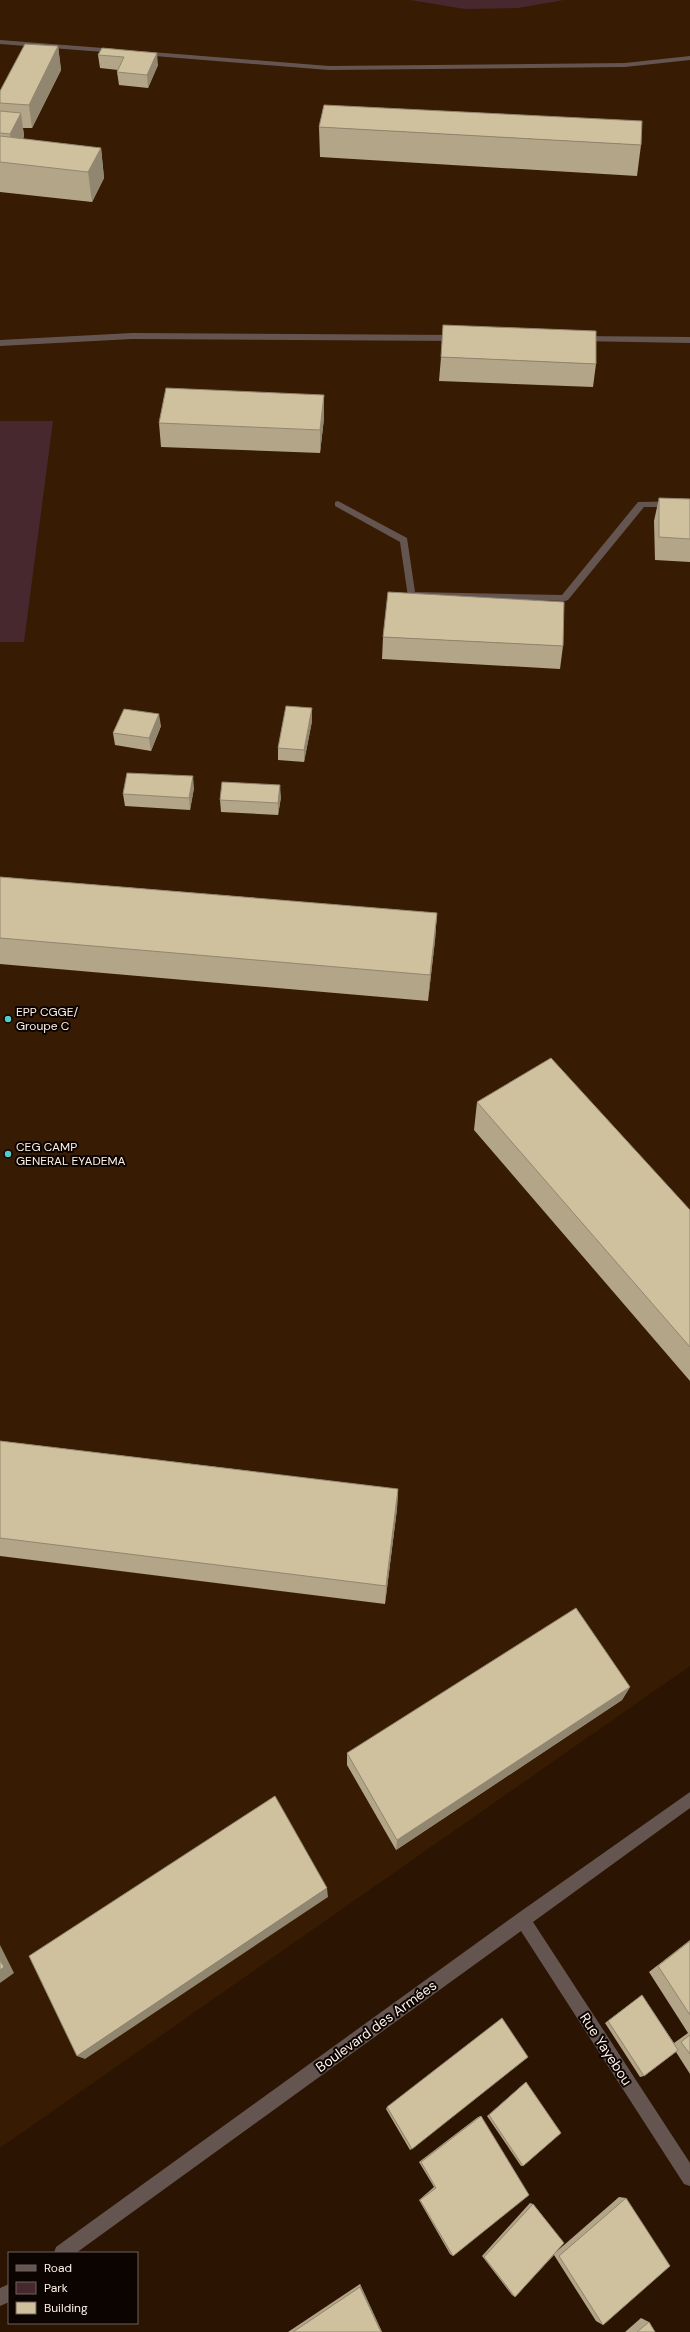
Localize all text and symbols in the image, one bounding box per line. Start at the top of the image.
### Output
place label: EPP CGGE/ Groupe C [16,1004,78,1034]
marker: EPP CGGE/ Groupe C [3,1014,13,1024]
place label: CEG CAMP GENERAL EYADEMA [16,1139,126,1169]
marker: CEG CAMP GENERAL EYADEMA [3,1149,13,1159]
street label: Boulevard des Armées [312,1976,440,2076]
street label: Rue Yayebou [576,2009,636,2089]
legend [8,2252,138,2324]
text: Road [44,2260,72,2276]
text: Park [44,2280,68,2296]
text: Building [44,2300,88,2316]

